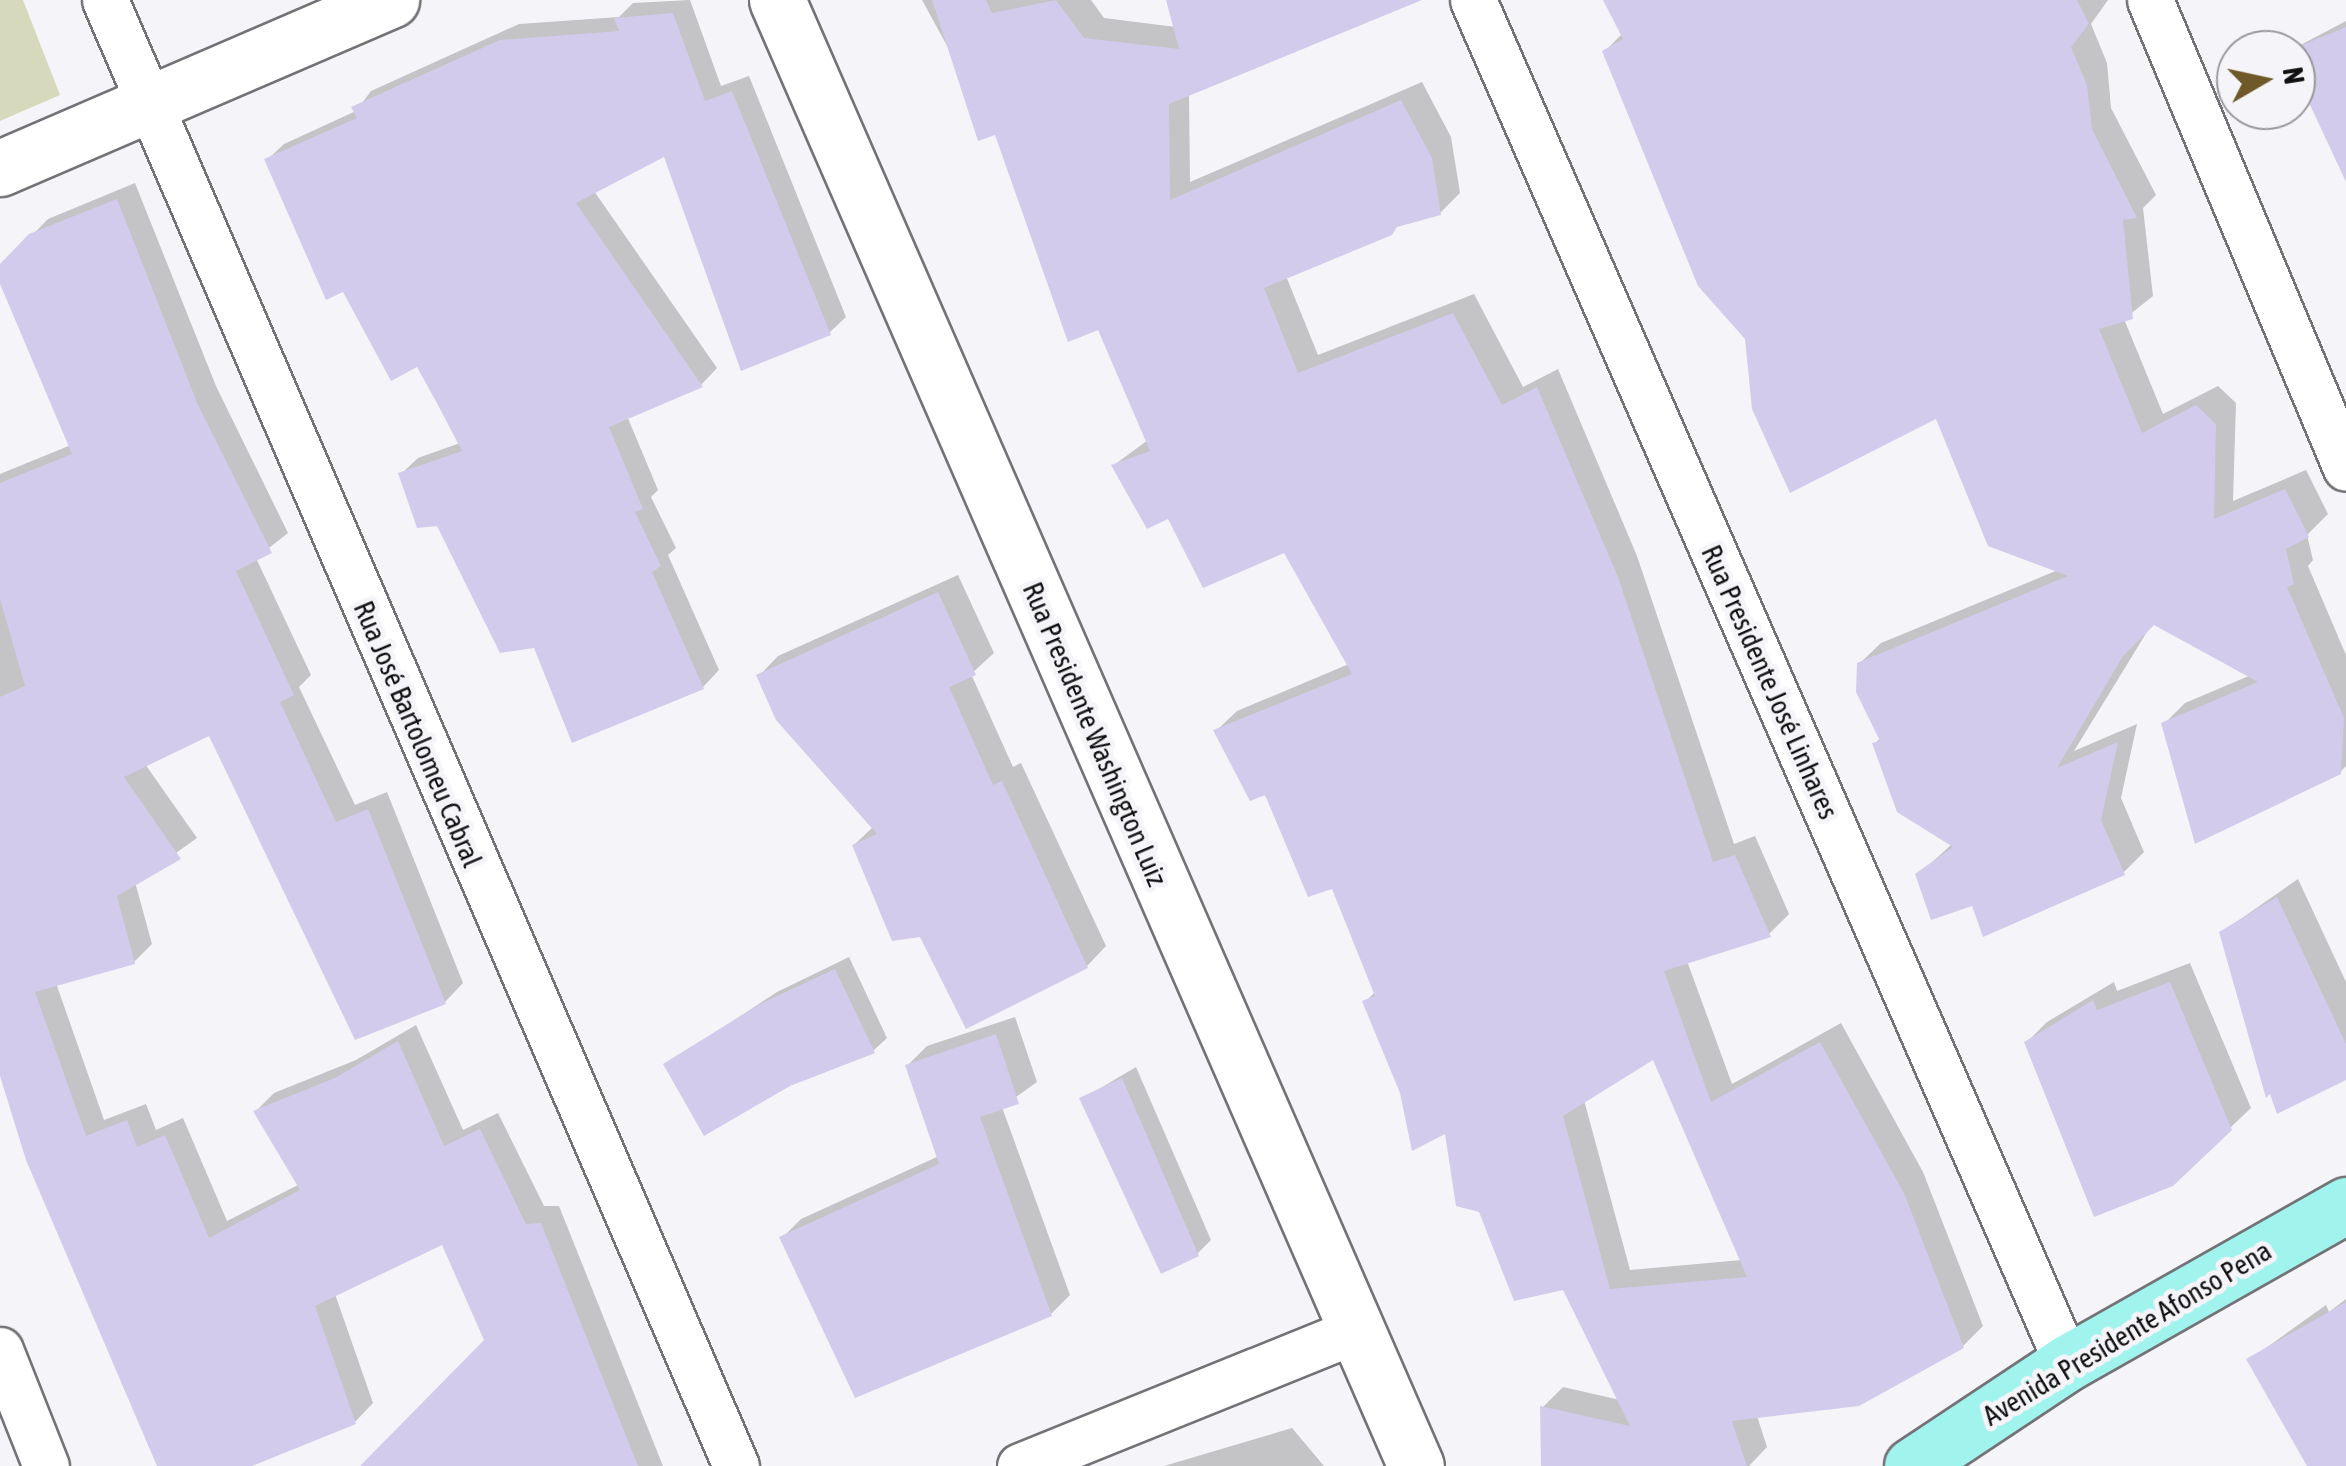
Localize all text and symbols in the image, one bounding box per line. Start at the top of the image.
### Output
north arrow [2216,30,2316,130]
text: N [2277,65,2311,86]
street label: Rua Presidente José Linhares [1694,540,1846,824]
street label: Rua Presidente Washington Luiz [1016,577,1174,891]
street label: Rua José Bartolomeu Cabral [347,596,489,872]
street label: Avenida Presidente Afonso Pena [1977,1233,2277,1433]

